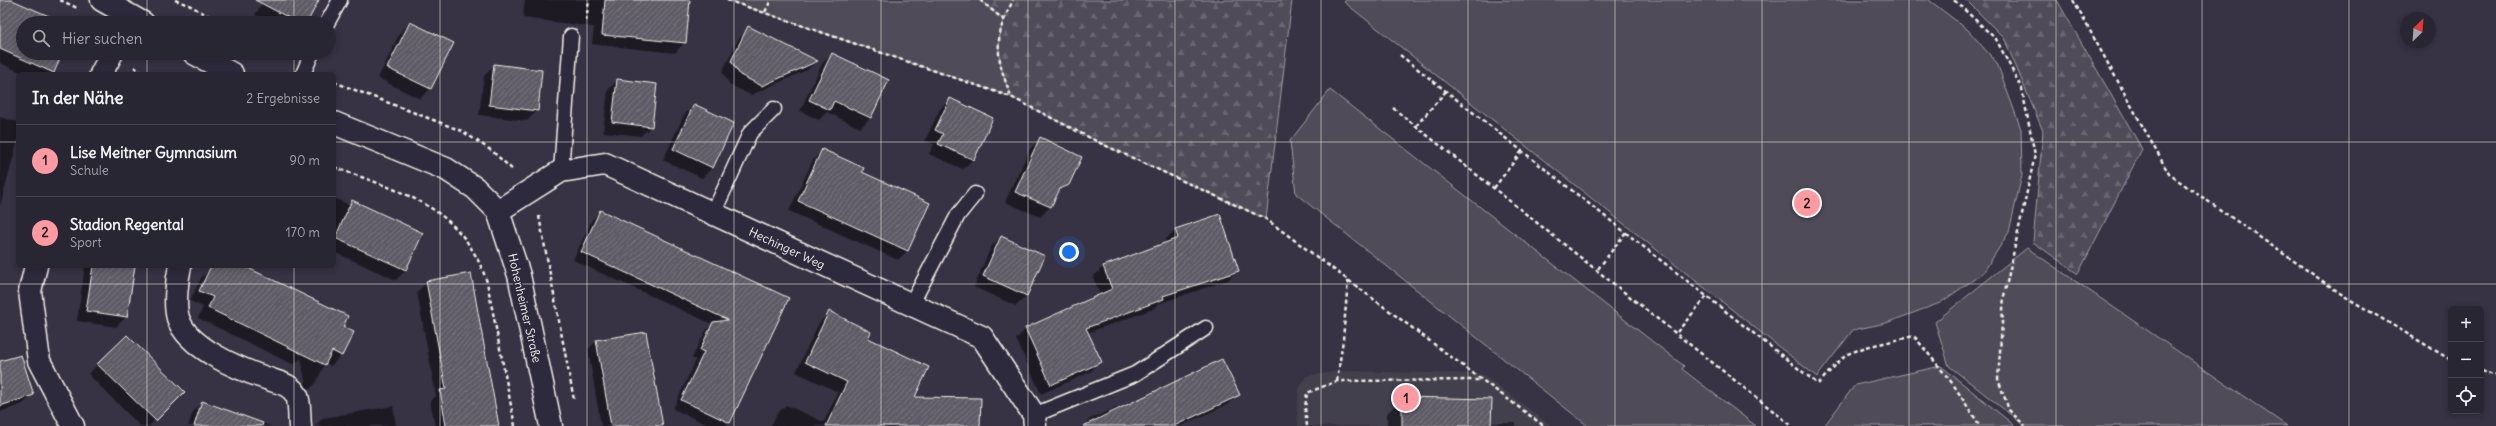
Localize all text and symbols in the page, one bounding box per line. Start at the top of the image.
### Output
north arrow [2400,12,2436,48]
search box [16,16,336,60]
icon: search [30,27,52,49]
text: Hier suchen [62,29,142,48]
text: In der Nähe [32,87,124,109]
text: 2 Ergebnisse [246,90,320,107]
text: Lise Meitner Gymnasium [70,143,237,162]
text: 1 [42,152,48,169]
text: 90 m [289,152,320,169]
text: Schule [70,162,109,179]
pin: 2 [1794,188,1820,218]
text: Stadion Regental [70,215,184,234]
text: 2 [41,224,49,241]
text: 170 m [285,224,320,241]
street label: Hechinger Weg [747,224,827,272]
text: Sport [70,234,102,251]
your location [1059,242,1079,262]
street label: Hohenheimer Straße [505,252,545,364]
map controls [2448,306,2484,414]
button: + [2448,306,2484,342]
button: − [2448,342,2484,378]
button: locate [2448,378,2484,414]
pin: 1 [1393,383,1419,413]

